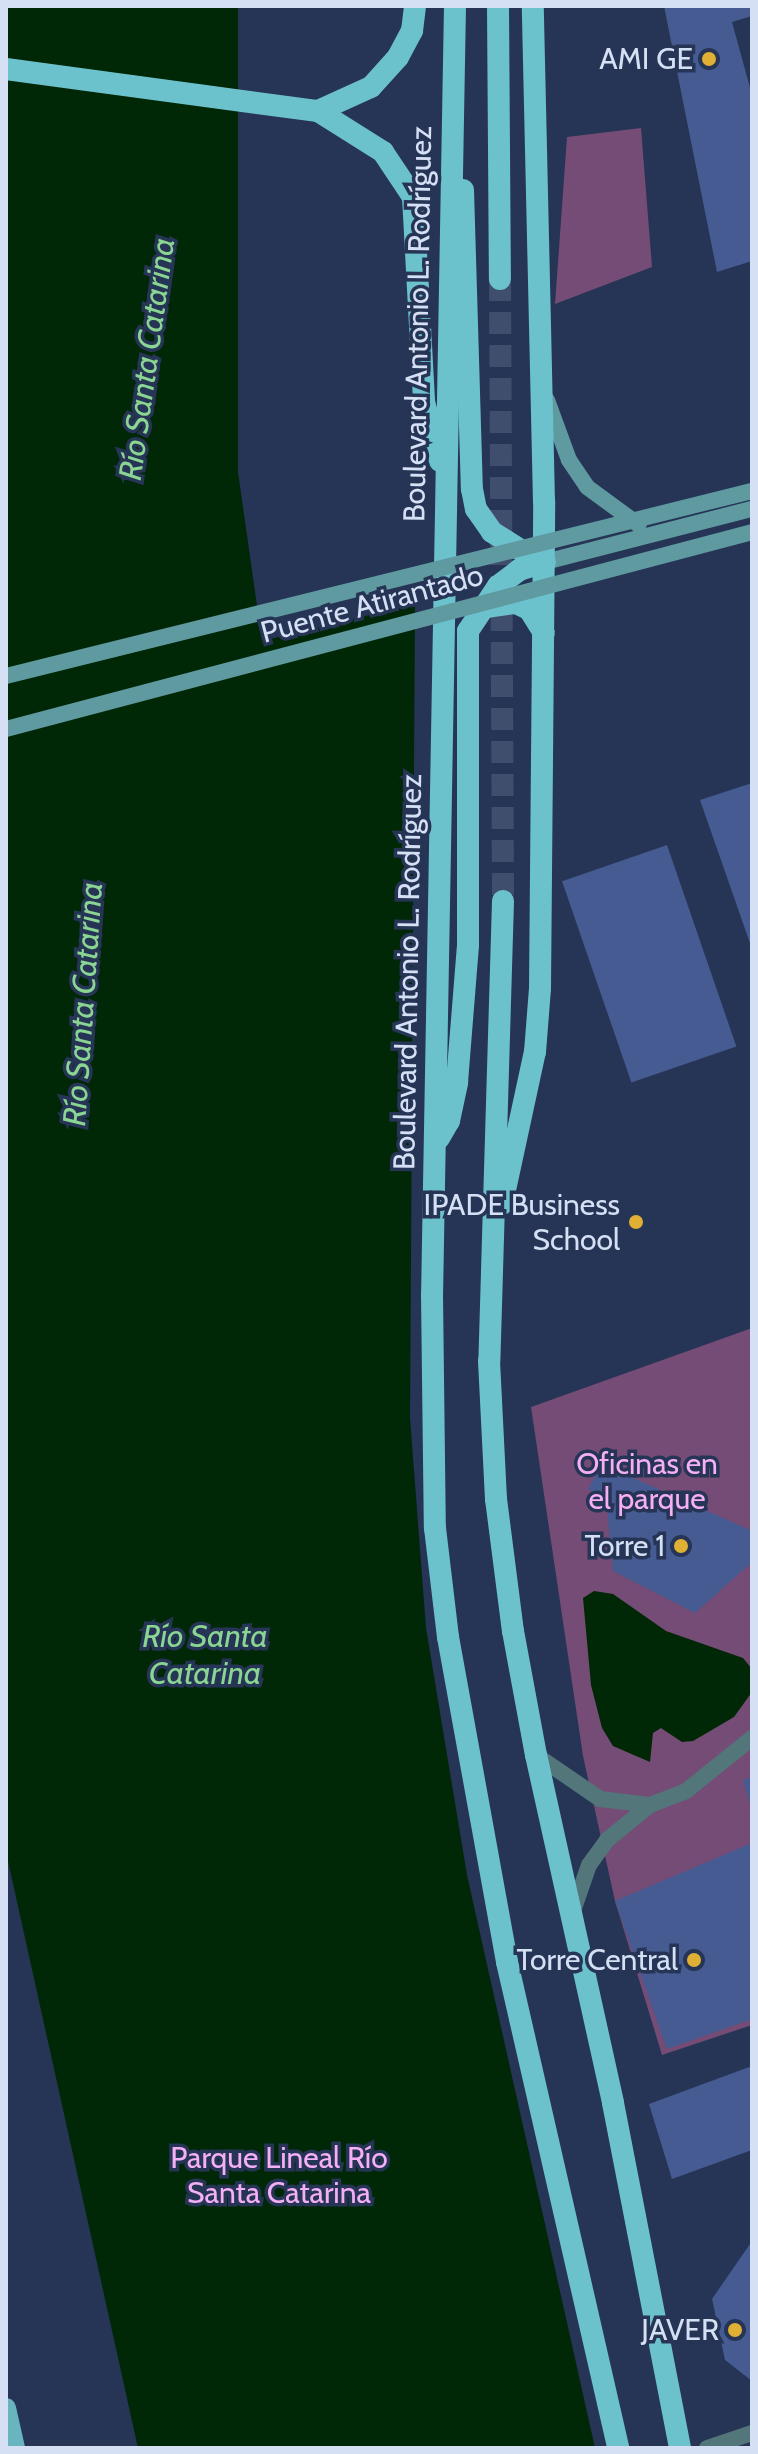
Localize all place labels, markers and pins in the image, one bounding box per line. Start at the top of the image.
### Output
place label: AMI GE [599,41,693,77]
marker: AMI GE [700,50,718,68]
place label: IPADE Business School [424,1187,620,1258]
marker: IPADE Business School [627,1213,645,1231]
place label: Torre 1 [584,1528,665,1564]
marker: Torre 1 [672,1537,690,1555]
place label: Torre Central [516,1942,678,1978]
marker: Torre Central [685,1951,703,1969]
place label: JAVER [641,2312,719,2348]
marker: JAVER [726,2321,744,2339]

